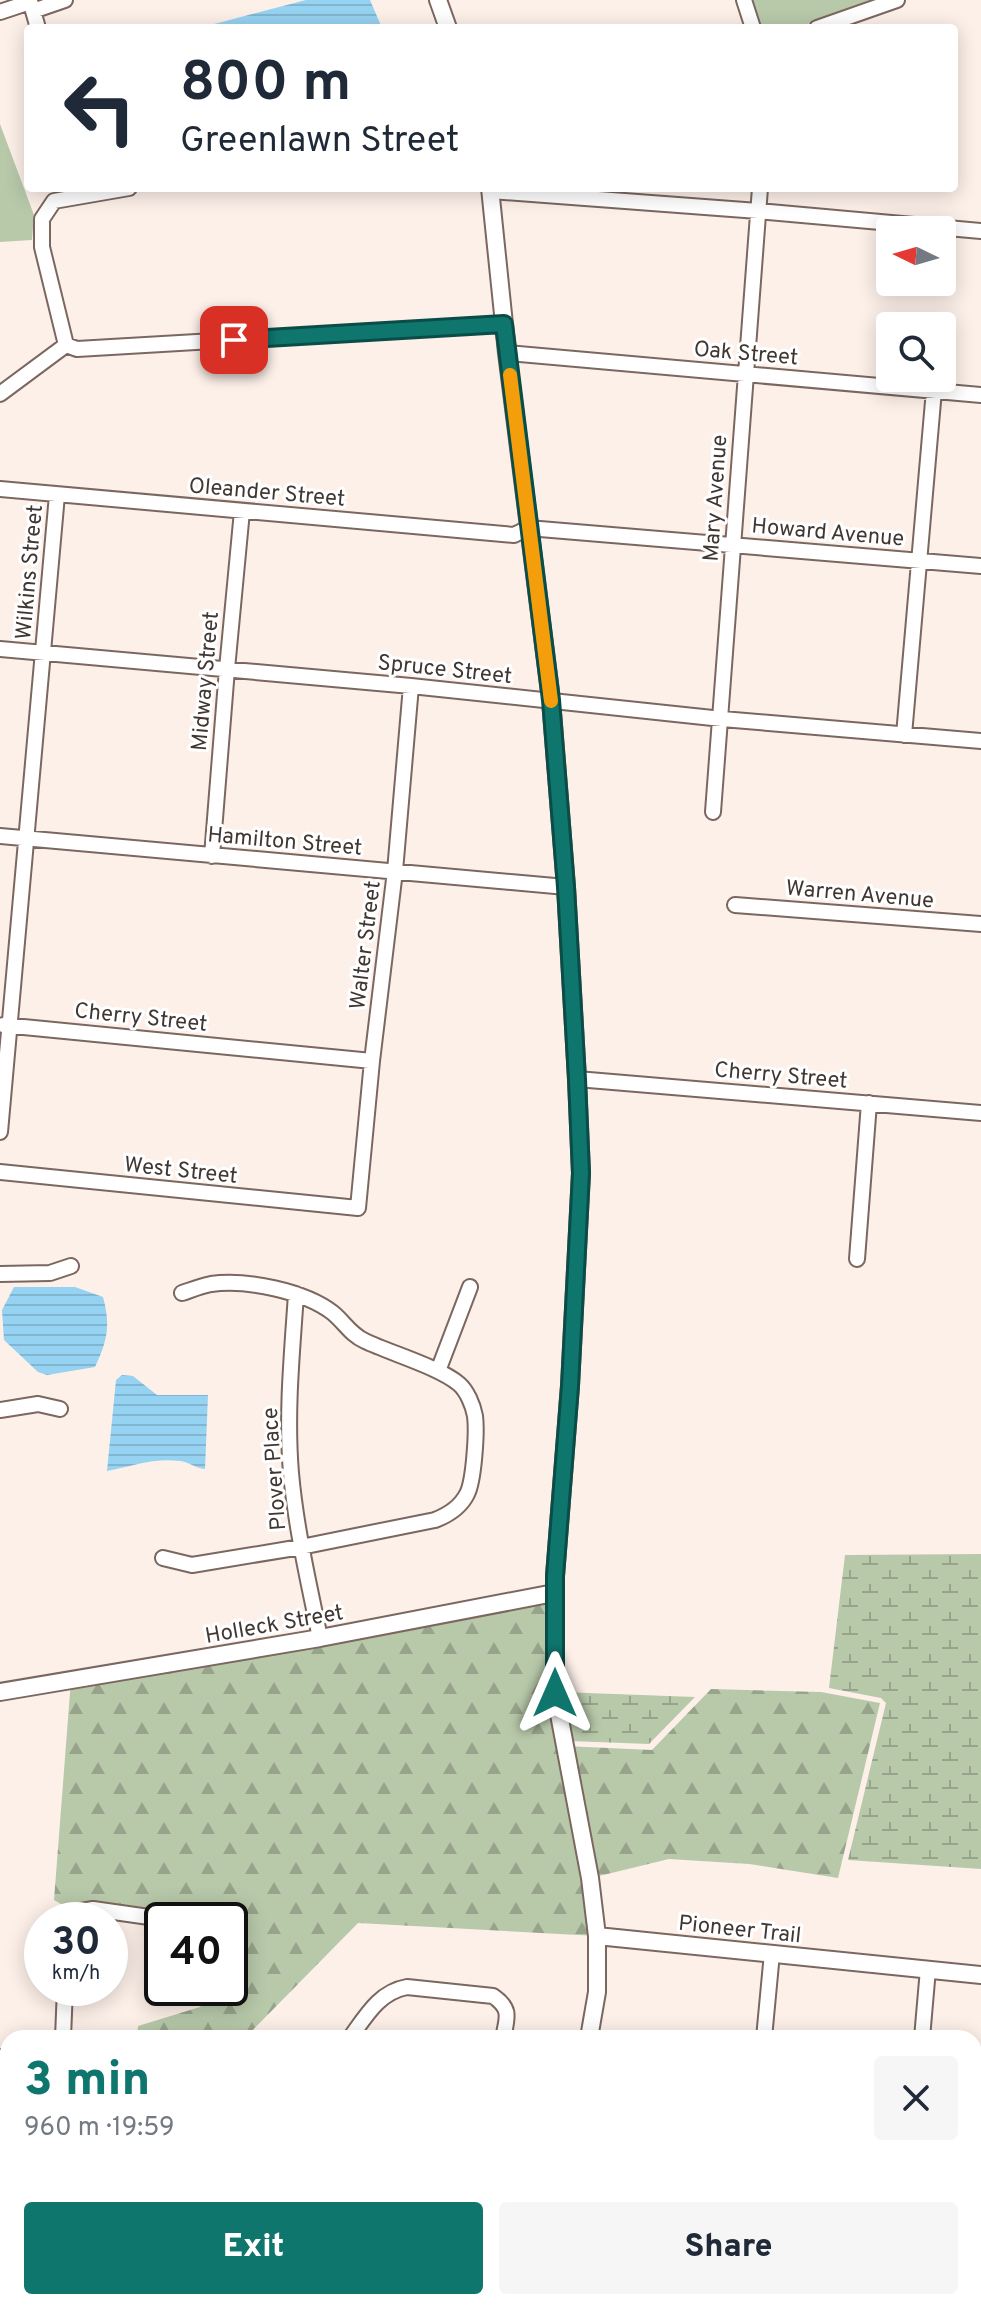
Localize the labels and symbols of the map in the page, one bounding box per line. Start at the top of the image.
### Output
north arrow [876,216,956,296]
pin [200,306,268,374]
street label: Oak Street [692,336,799,372]
street label: Mary Avenue [699,434,734,563]
street label: Oleander Street [187,473,346,514]
street label: Wilkins Street [11,504,50,641]
street label: Howard Avenue [750,513,905,554]
street label: Midway Street [187,610,226,752]
street label: Spruce Street [376,650,513,691]
street label: Hamilton Street [206,822,363,863]
street label: Warren Avenue [785,876,935,915]
street label: Walter Street [345,879,388,1011]
street label: Cherry Street [73,998,209,1039]
street label: Cherry Street [713,1057,849,1096]
street label: West Street [123,1152,239,1191]
street label: Plover Place [258,1406,293,1531]
street label: Holleck Street [203,1600,346,1651]
position arrow [513,1651,597,1735]
speed limit sign: 40 [144,1902,248,2006]
street label: Pioneer Trail [677,1911,803,1950]

